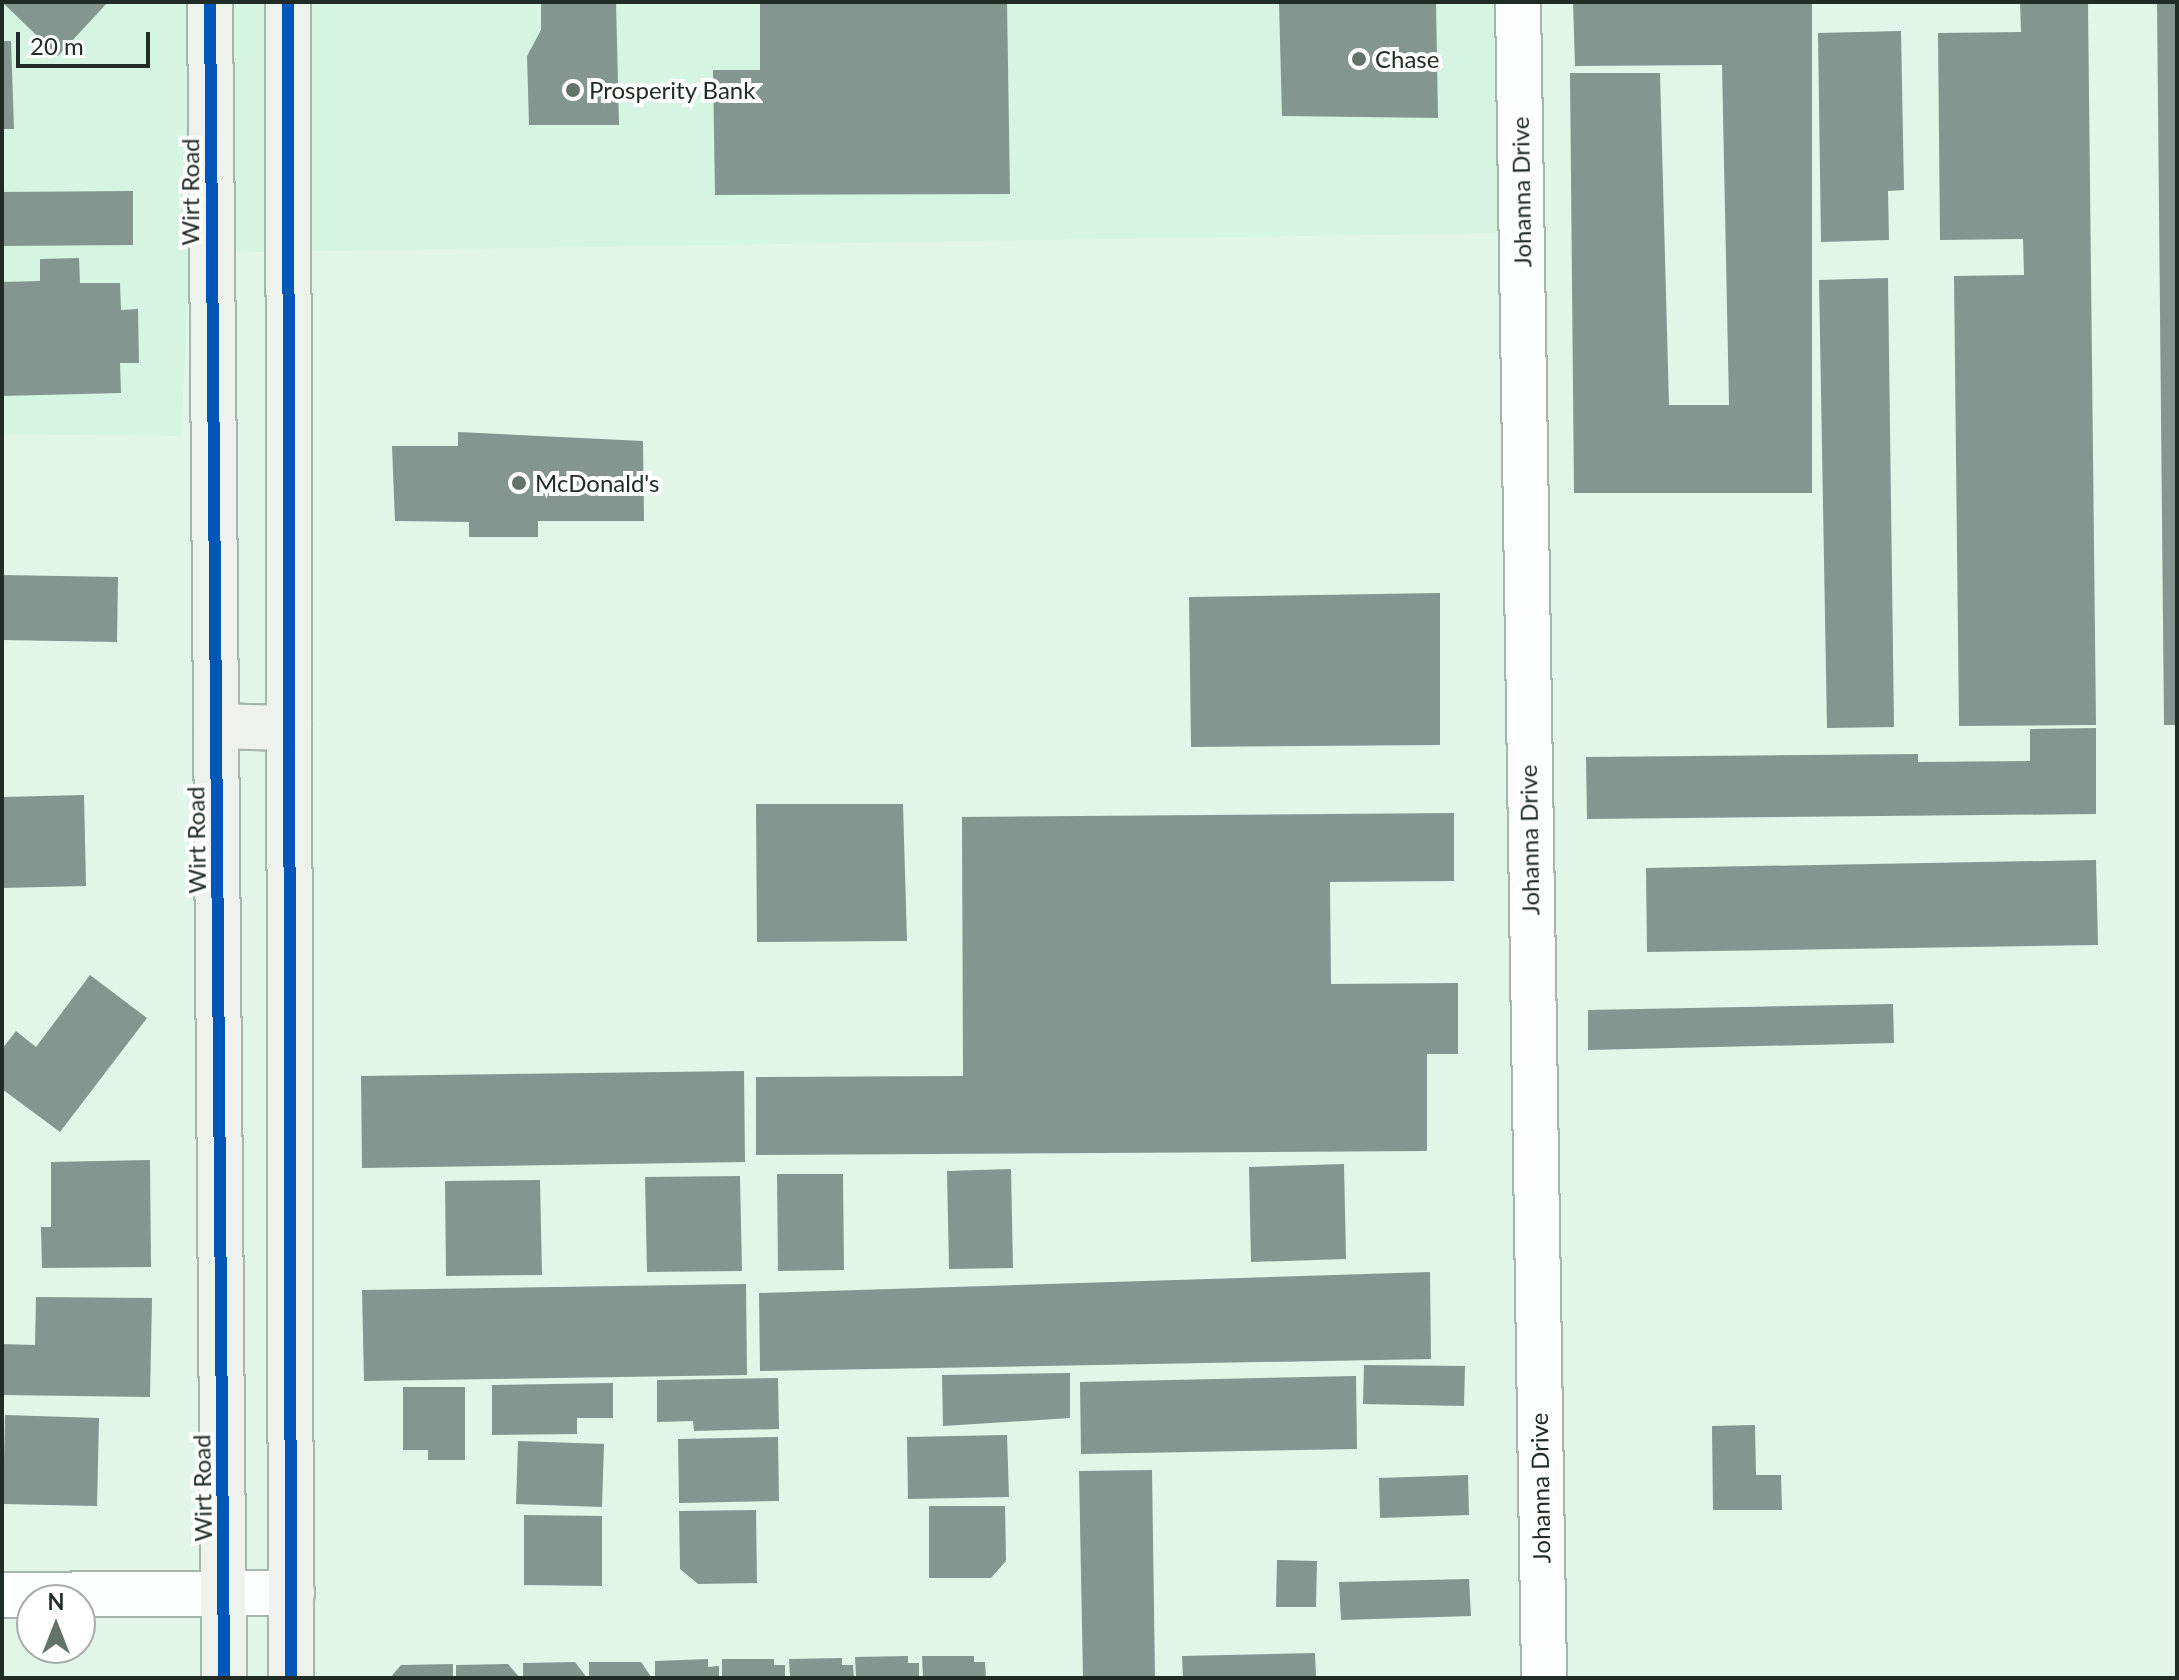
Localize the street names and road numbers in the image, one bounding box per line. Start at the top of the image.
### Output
street label: Johanna Drive [1505,116,1537,268]
street label: Wirt Road [176,138,204,246]
street label: Johanna Drive [1513,764,1545,916]
street label: Wirt Road [181,786,211,894]
street label: Johanna Drive [1524,1412,1556,1564]
street label: Wirt Road [187,1434,217,1542]

